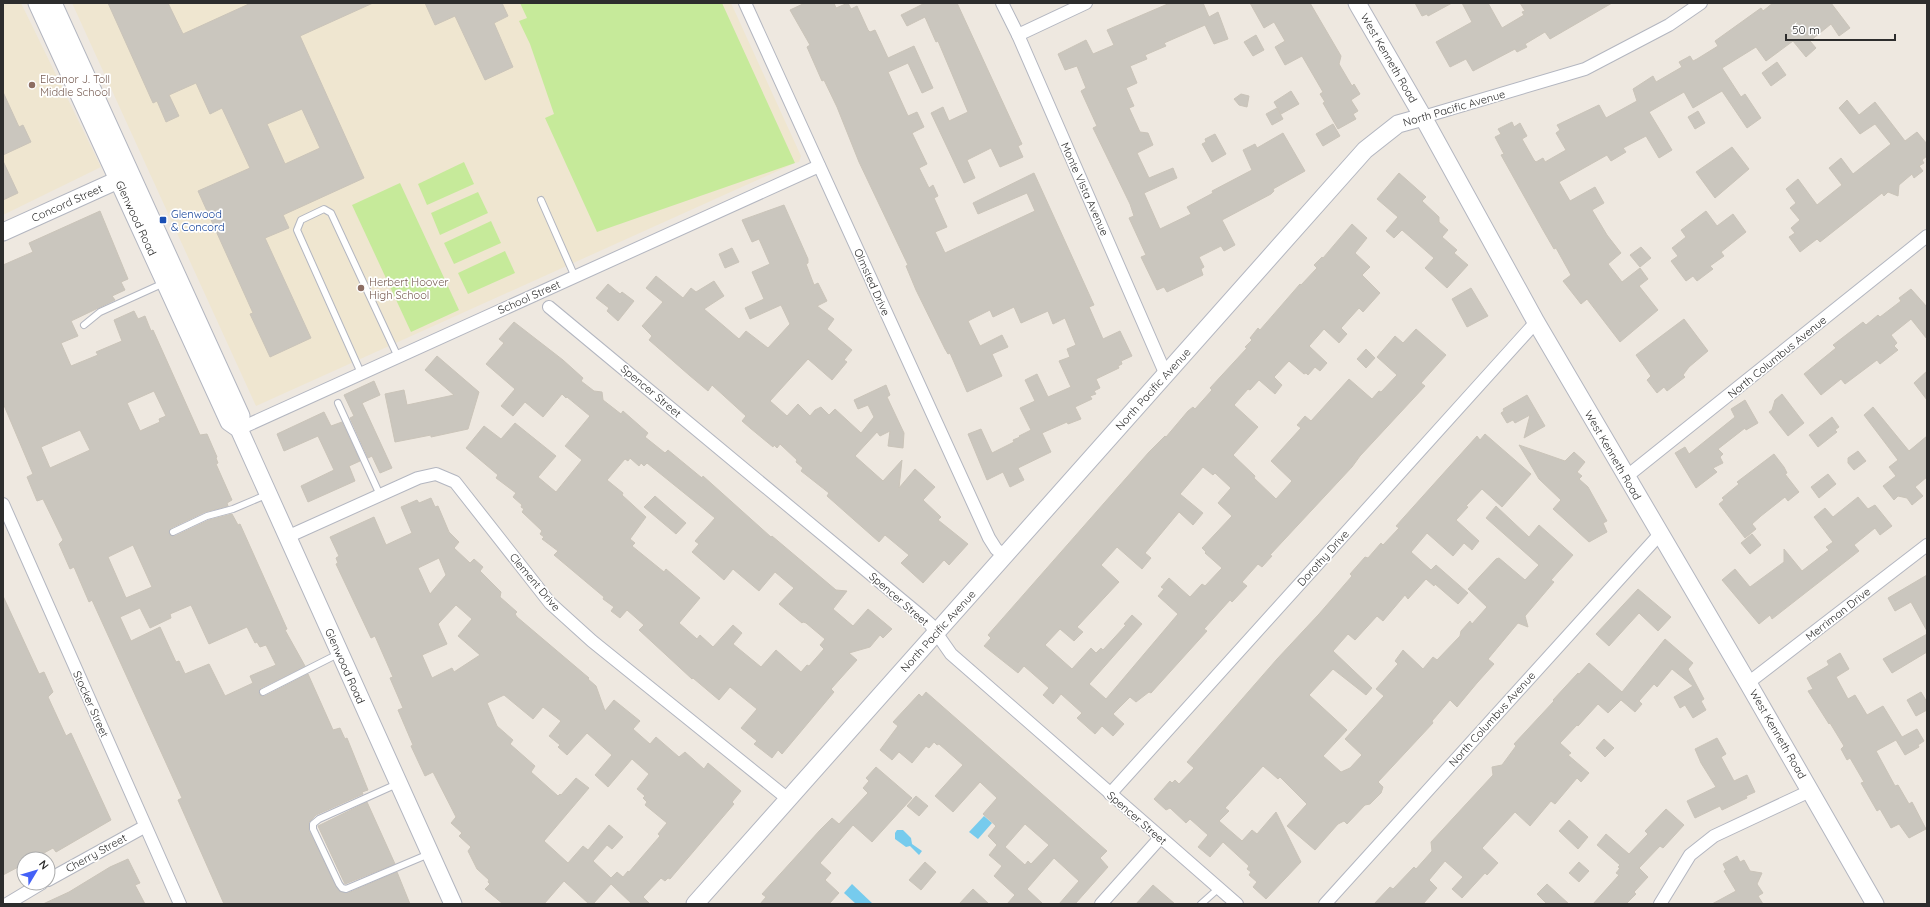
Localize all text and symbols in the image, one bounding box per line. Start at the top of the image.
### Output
street label: West Kenneth Road [1358,11,1420,105]
scale bar [1786,16,1895,42]
text: 50 m [1792,22,1820,37]
place label: Eleanor J. Toll Middle School [40,72,110,99]
marker: Eleanor J. Toll Middle School [27,80,37,90]
street label: North Pacific Avenue [1401,87,1507,129]
street label: Monte Vista Avenue [1058,140,1112,238]
street label: Glenwood Road [113,178,159,258]
street label: Concord Street [29,181,105,225]
place label: Glenwood & Concord [171,207,225,234]
marker: Glenwood & Concord [158,215,168,225]
street label: Olmsted Drive [851,246,893,318]
place label: Herbert Hoover High School [369,275,449,302]
street label: School Street [496,277,563,317]
marker: Herbert Hoover High School [356,283,366,293]
street label: North Columbus Avenue [1725,313,1829,401]
street label: North Pacific Avenue [1112,345,1194,433]
street label: Spencer Street [618,362,684,421]
street label: West Kenneth Road [1582,408,1644,502]
street label: Dorothy Drive [1294,527,1352,589]
street label: Clement Drive [507,550,563,614]
street label: Spencer Street [866,569,932,629]
street label: Merriman Drive [1803,584,1873,644]
street label: North Pacific Avenue [897,587,979,675]
street label: Glenwood Road [322,626,368,706]
street label: Stocker Street [70,669,112,740]
street label: North Columbus Avenue [1446,669,1538,769]
street label: West Kenneth Road [1747,687,1809,781]
street label: Spencer Street [1104,788,1170,848]
street label: Cherry Street [63,830,129,875]
north arrow [16,851,56,891]
text: N [36,857,52,872]

